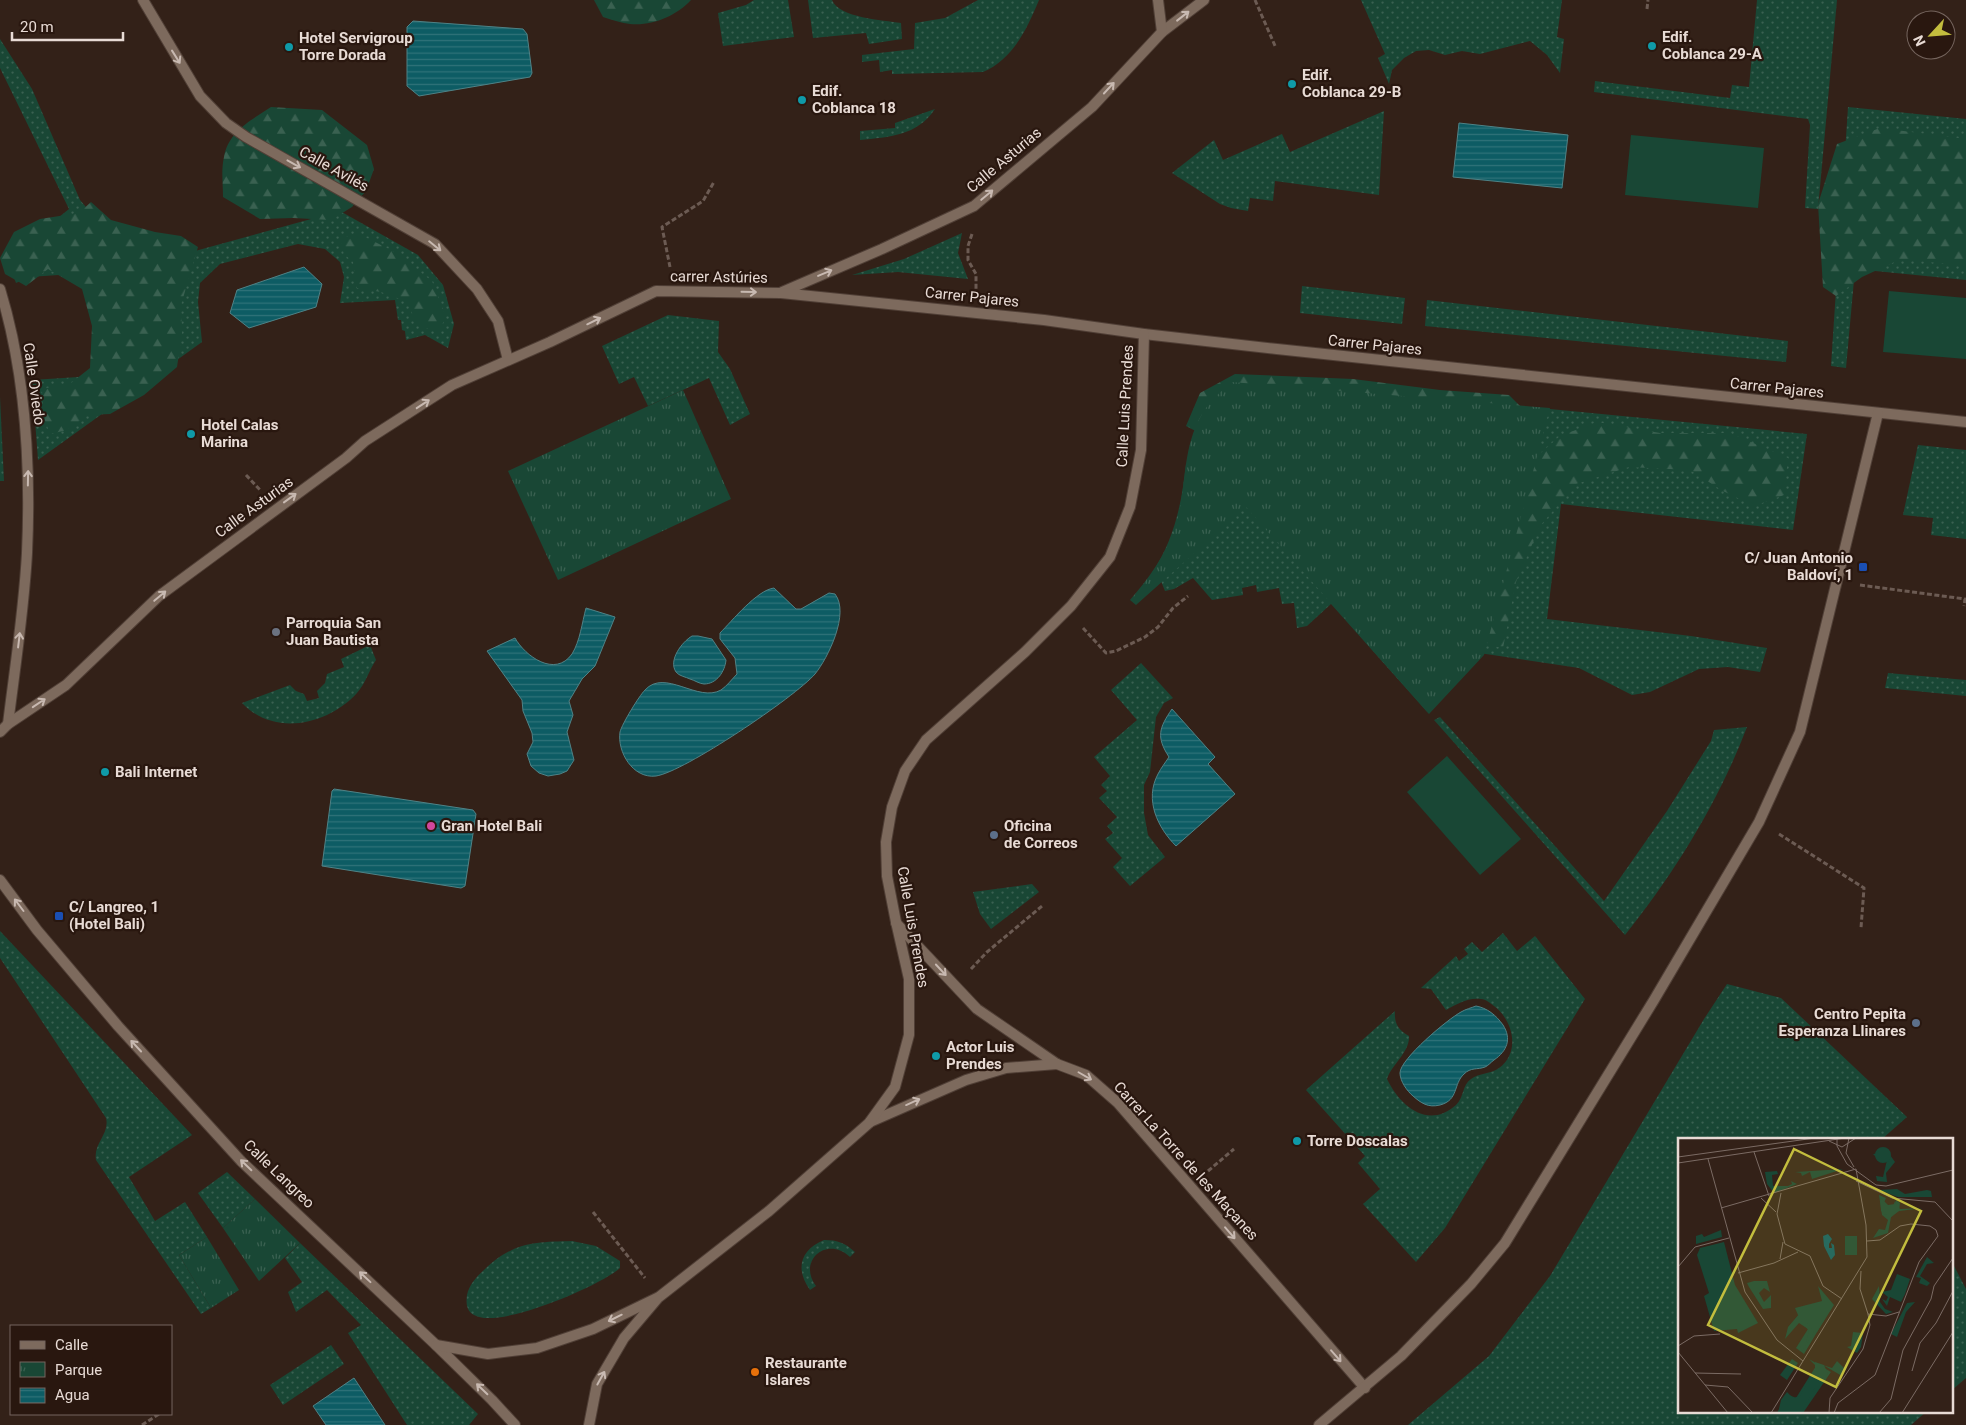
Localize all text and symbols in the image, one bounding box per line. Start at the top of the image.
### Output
scale bar [12,10,124,42]
north arrow [1906,10,1956,60]
one-way arrow [1176,11,1189,22]
text: 20 m [20,18,54,36]
place label: Edif. Coblanca 29-A [1662,28,1763,63]
place label: Hotel Servigroup Torre Dorada [299,29,413,64]
text: N [1910,33,1929,49]
marker: Edif. Coblanca 29-A [1646,40,1658,52]
marker: Hotel Servigroup Torre Dorada [283,41,295,53]
one-way arrow [172,50,182,64]
place label: Edif. Coblanca 29-B [1302,66,1401,101]
marker: Edif. Coblanca 29-B [1286,78,1298,90]
place label: Edif. Coblanca 18 [812,82,896,117]
one-way arrow [1104,82,1115,95]
marker: Edif. Coblanca 18 [796,94,808,106]
street label: Calle Asturias [963,123,1045,197]
street label: Calle Avilés [296,143,372,195]
one-way arrow [287,159,302,169]
one-way arrow [980,189,993,200]
one-way arrow [428,240,441,251]
street label: carrer Astúries [670,267,768,287]
one-way arrow [817,268,832,278]
street label: Carrer Pajares [924,283,1020,311]
one-way arrow [740,287,757,297]
one-way arrow [586,316,601,326]
street label: Carrer Pajares [1327,331,1423,359]
street label: Calle Oviedo [19,342,49,426]
street label: Calle Luis Prendes [1113,344,1137,468]
street label: Carrer Pajares [1729,374,1825,402]
one-way arrow [415,399,429,409]
place label: Hotel Calas Marina [201,416,279,451]
marker: Hotel Calas Marina [185,428,197,440]
one-way arrow [23,471,33,487]
street label: Calle Asturias [211,473,297,541]
one-way arrow [283,493,297,503]
place label: C/ Juan Antonio Baldoví, 1 [1745,549,1853,584]
marker: C/ Juan Antonio Baldoví, 1 [1857,561,1869,573]
one-way arrow [154,590,167,601]
place label: Parroquia San Juan Bautista [286,614,381,649]
marker: Parroquia San Juan Bautista [270,626,282,638]
one-way arrow [14,633,24,649]
one-way arrow [32,698,46,708]
place label: Bali Internet [115,763,197,781]
marker: Bali Internet [99,766,111,778]
place label: Gran Hotel Bali [441,817,542,835]
place label: Oficina de Correos [1004,817,1078,852]
marker: Gran Hotel Bali [425,820,437,832]
marker: Oficina de Correos [988,829,1000,841]
street label: Calle Luis Prendes [893,865,933,989]
place label: C/ Langreo, 1 (Hotel Bali) [69,898,159,933]
one-way arrow [13,899,24,912]
marker: C/ Langreo, 1 (Hotel Bali) [53,910,65,922]
one-way arrow [935,964,947,977]
place label: Centro Pepita Esperanza Llinares [1779,1005,1906,1040]
marker: Centro Pepita Esperanza Llinares [1910,1017,1922,1029]
place label: Actor Luis Prendes [946,1038,1015,1073]
one-way arrow [130,1039,142,1052]
marker: Actor Luis Prendes [930,1050,942,1062]
one-way arrow [1077,1071,1092,1081]
street label: Carrer La Torre de les Maçanes [1110,1078,1262,1244]
one-way arrow [905,1097,920,1107]
place label: Torre Doscalas [1307,1132,1408,1150]
marker: Torre Doscalas [1291,1135,1303,1147]
street label: Calle Langreo [240,1136,318,1212]
inset map [1678,1138,1954,1412]
one-way arrow [240,1159,253,1171]
one-way arrow [1225,1226,1236,1239]
one-way arrow [358,1271,371,1283]
one-way arrow [608,1314,623,1323]
legend [10,1325,172,1415]
text: Calle [55,1336,88,1354]
one-way arrow [1331,1349,1342,1362]
place label: Restaurante Islares [765,1354,847,1389]
text: Parque [55,1361,102,1379]
marker: Restaurante Islares [749,1366,761,1378]
one-way arrow [596,1371,606,1386]
one-way arrow [475,1383,488,1395]
text: Agua [55,1386,90,1404]

